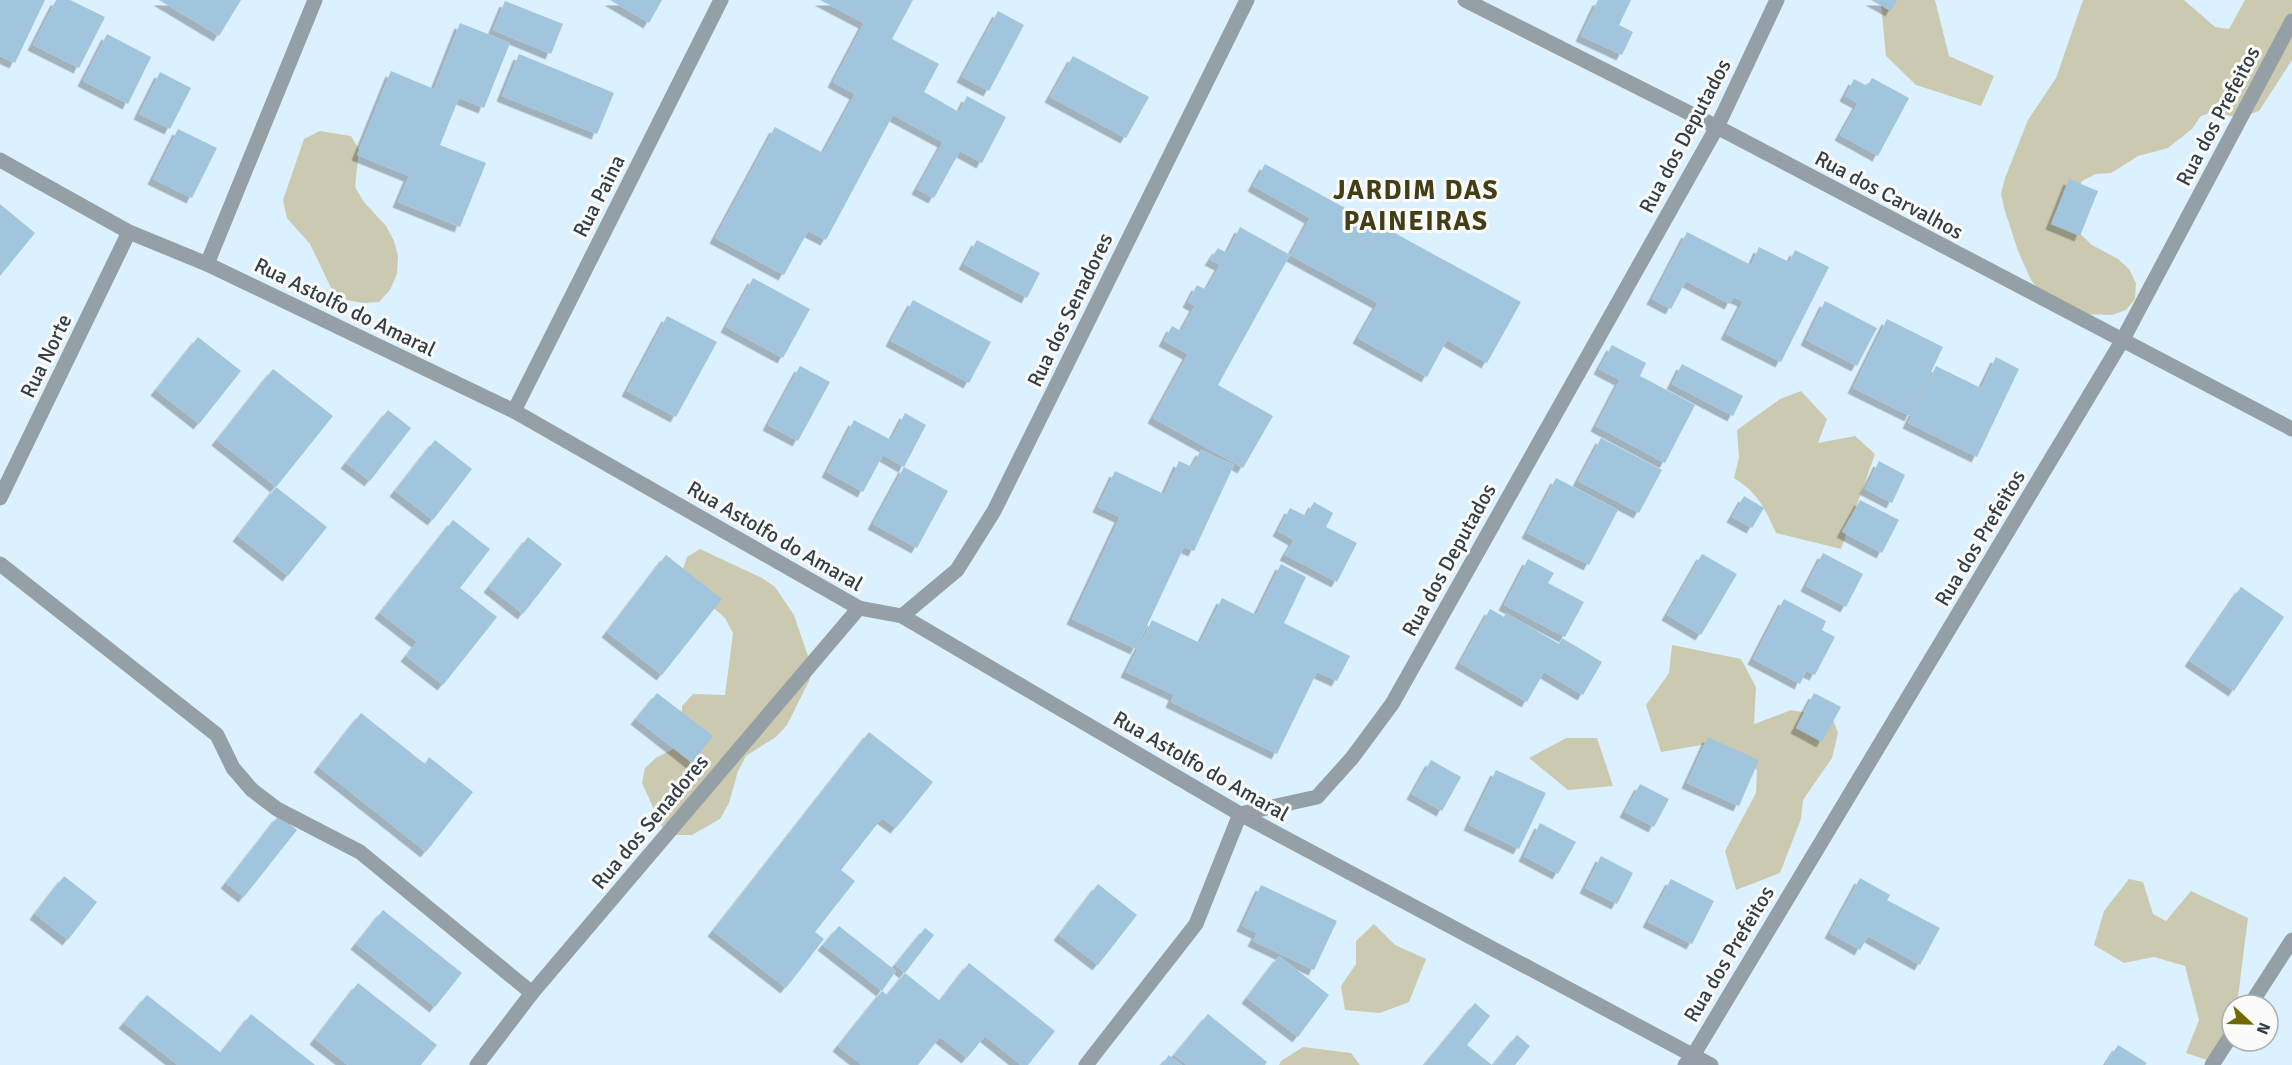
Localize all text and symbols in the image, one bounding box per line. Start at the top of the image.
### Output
street label: Rua dos Prefeitos [2170,42,2266,190]
street label: Rua dos Deputados [1633,55,1737,217]
street label: Rua dos Carvalhos [1810,145,1968,245]
street label: Rua Paina [567,151,631,241]
district label: JARDIM DAS PAINEIRAS [1333,174,1499,238]
street label: Rua dos Senadores [1021,229,1119,391]
street label: Rua Astolfo do Amaral [250,252,440,362]
street label: Rua Norte [15,310,77,402]
street label: Rua dos Prefeitos [1929,465,2031,611]
street label: Rua Astolfo do Amaral [682,475,868,597]
street label: Rua dos Deputados [1396,479,1502,641]
street label: Rua Astolfo do Amaral [1108,705,1294,827]
street label: Rua dos Senadores [586,749,714,895]
street label: Rua dos Prefeitos [1678,881,1780,1027]
north arrow [2220,993,2280,1053]
text: N [2252,1019,2274,1037]

